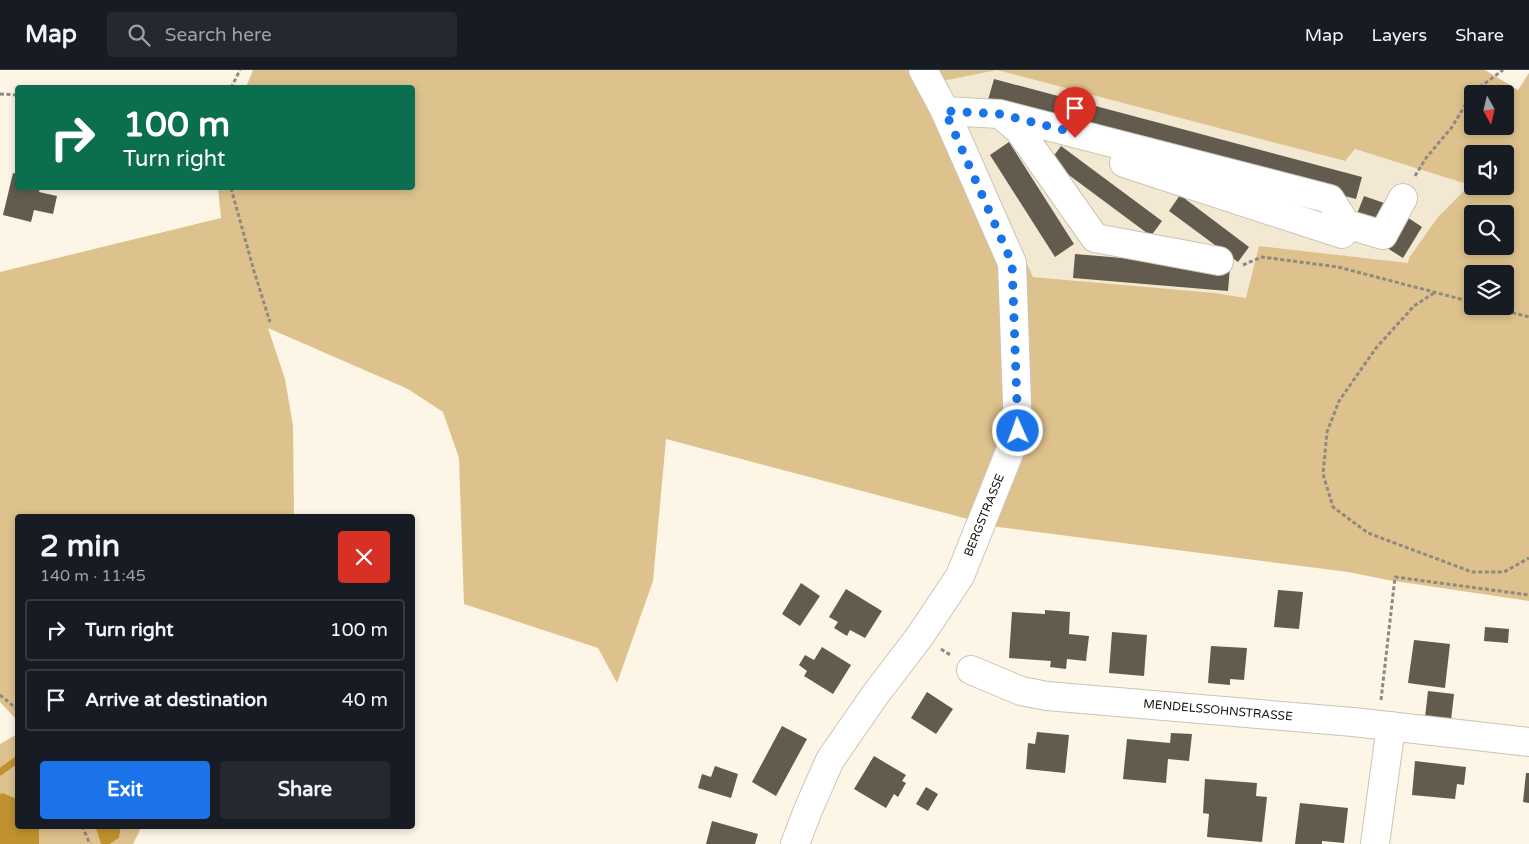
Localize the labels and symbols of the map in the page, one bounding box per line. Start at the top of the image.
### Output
north arrow [1464,85,1514,135]
pin [1054,87,1096,138]
position arrow [991,404,1043,456]
street label: BERGSTRASSE [961,471,1007,558]
street label: MENDELSSOHNSTRASSE [1143,696,1294,724]

